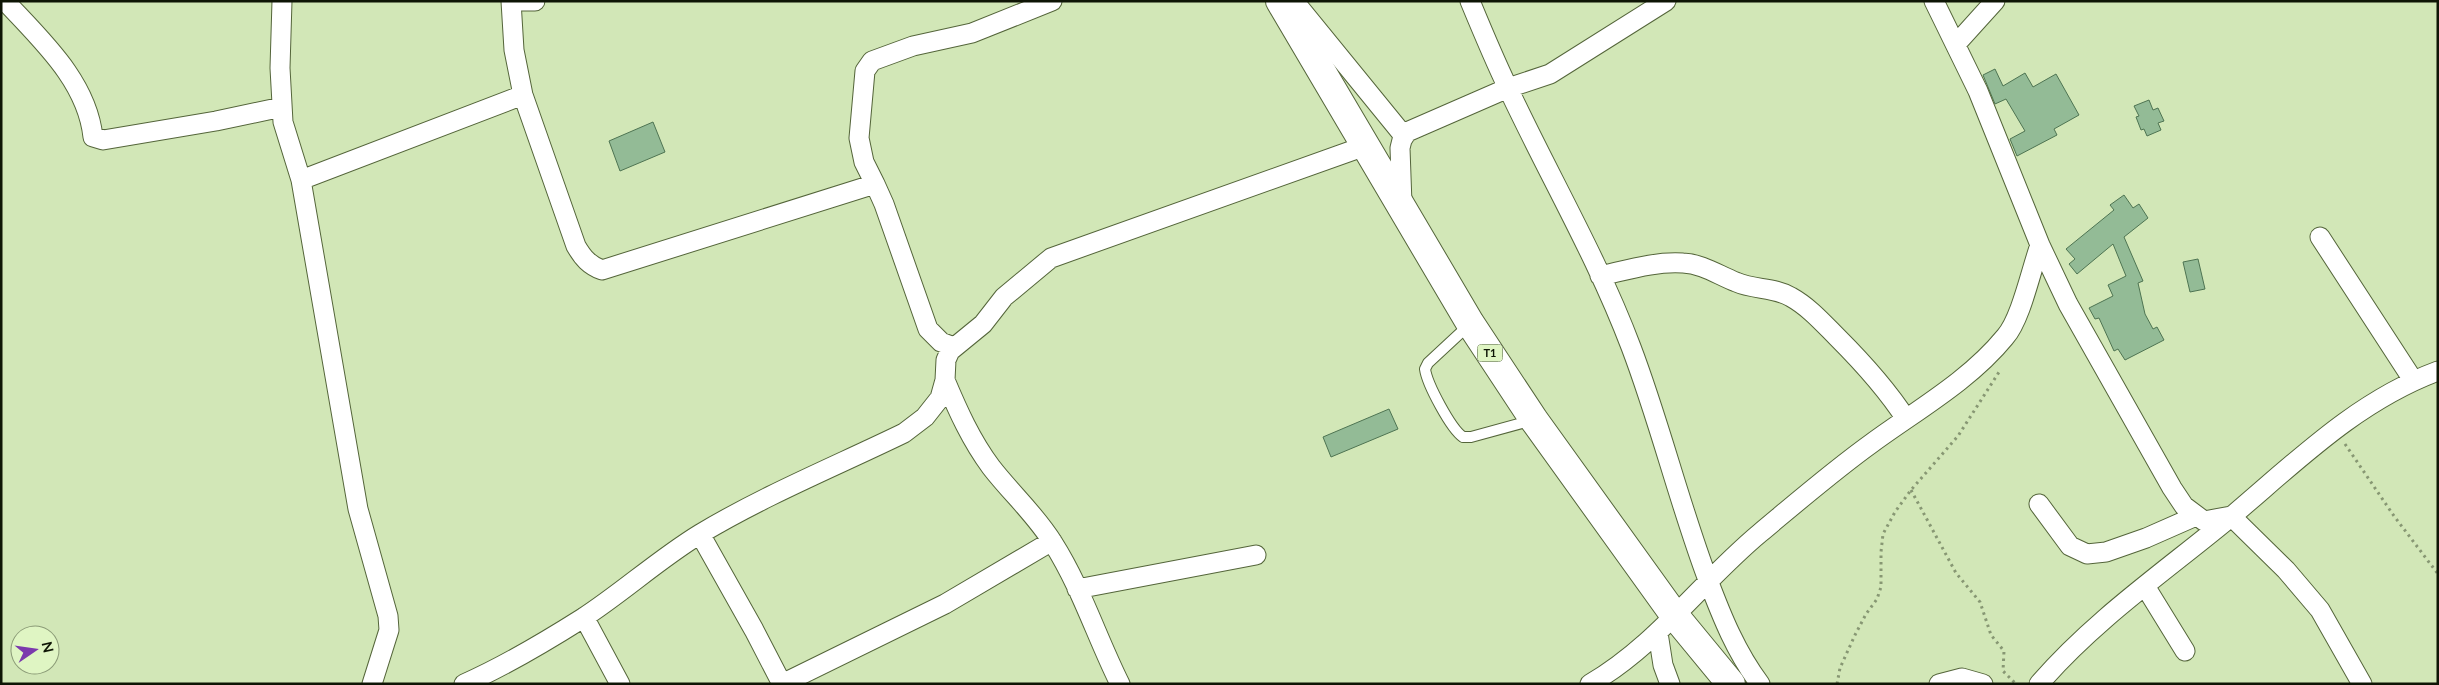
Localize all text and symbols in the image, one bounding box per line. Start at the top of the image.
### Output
road number: T1 [1478,344,1502,362]
north arrow [10,625,60,675]
text: N [39,640,58,654]

